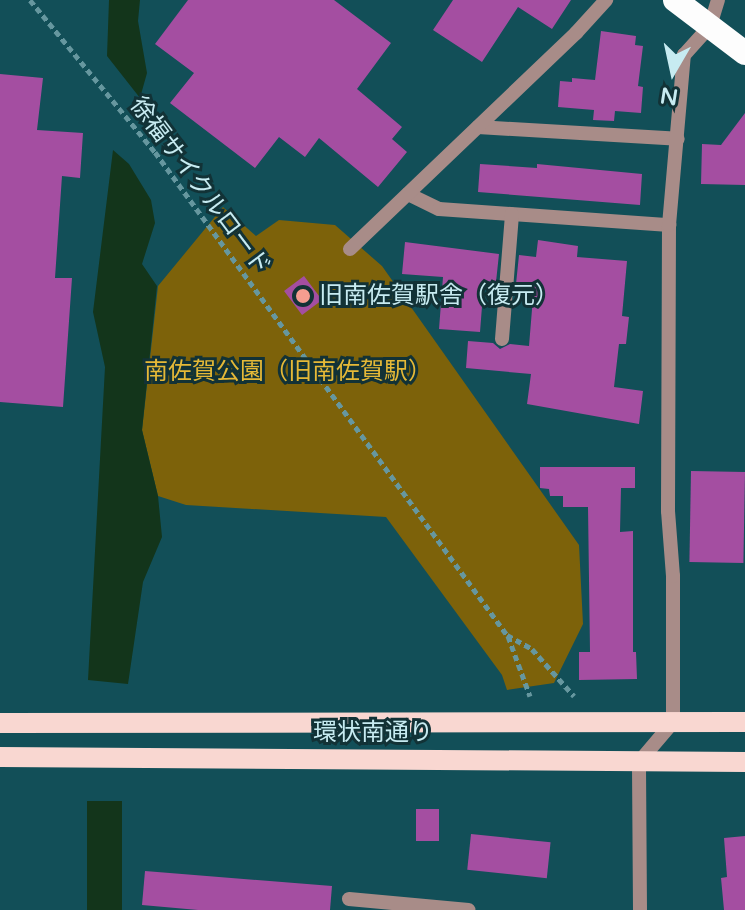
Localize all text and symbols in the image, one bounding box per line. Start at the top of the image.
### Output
north arrow [633,32,713,112]
text: N [658,81,680,110]
street label: 徐福サイクルロード [124,91,276,281]
place label: 旧南佐賀駅舎（復元） [319,282,559,310]
marker: 旧南佐賀駅舎（復元） [294,287,312,305]
park label: 南佐賀公園（旧南佐賀駅） [144,358,432,386]
street label: 環状南通り [313,719,433,747]

